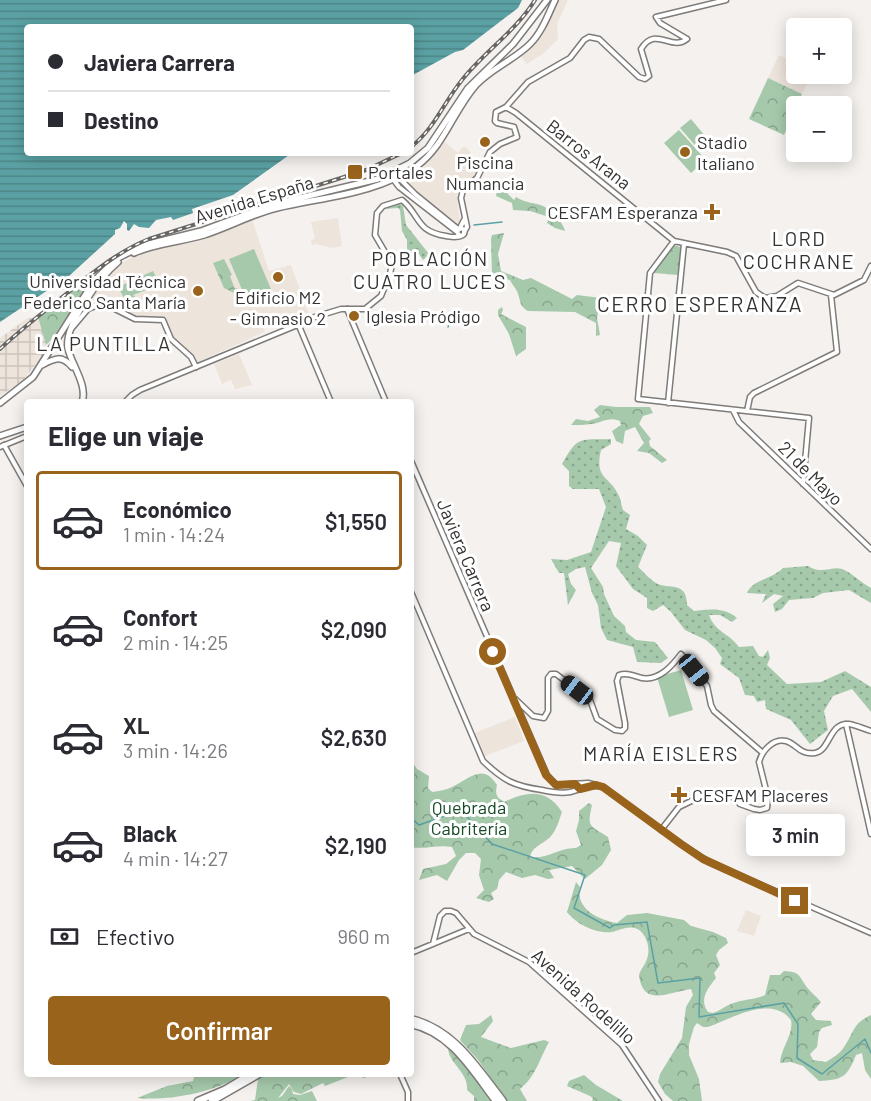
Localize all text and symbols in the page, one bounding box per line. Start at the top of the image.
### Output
map controls [786,18,852,162]
button: + [786,18,852,84]
text: Javiera Carrera [84,49,235,75]
button: − [786,96,852,162]
text: Destino [84,107,159,133]
street label: Barros Arana [542,114,636,194]
place label: Stadio Italiano [697,131,755,174]
marker: Piscina Numancia [478,135,492,149]
marker: Stadio Italiano [678,145,692,159]
place label: Piscina Numancia [446,151,524,194]
place label: Portales [368,161,433,183]
marker: Portales [346,163,364,181]
street label: Avenida España [192,171,316,227]
place label: CESFAM Esperanza [547,201,698,223]
marker: CESFAM Esperanza [703,203,721,221]
district label: LORD COCHRANE [743,226,855,273]
district label: POBLACIÓN CUATRO LUCES [353,246,507,293]
place label: Universidad Técnica Federico Santa María [23,270,186,313]
marker: Edificio M2 - Gimnasio 2 [271,270,285,284]
marker: Universidad Técnica Federico Santa María [191,284,205,298]
place label: Edificio M2 - Gimnasio 2 [230,286,326,329]
district label: CERRO ESPERANZA [597,291,803,316]
place label: Iglesia Pródigo [366,305,481,327]
marker: Iglesia Pródigo [347,309,361,323]
district label: LA PUNTILLA [36,331,172,355]
text: Elige un viaje [48,419,204,451]
street label: 21 de Mayo [774,436,848,510]
icon: car [51,494,105,548]
text: Económico [123,496,232,522]
street label: Javiera Carrera [432,496,500,614]
text: $1,550 [325,508,387,534]
text: 1 min · 14:24 [123,522,225,546]
icon: car [51,602,105,656]
text: Confort [123,604,198,630]
text: $2,090 [321,616,387,642]
text: 2 min · 14:25 [123,630,228,654]
route start [479,638,506,665]
car [676,650,712,690]
car [557,672,597,708]
icon: car [51,710,105,764]
text: XL [123,712,149,738]
text: $2,630 [321,724,387,750]
text: 3 min · 14:26 [123,738,228,762]
district label: MARÍA EISLERS [583,741,739,765]
place label: CESFAM Placeres [692,784,829,806]
marker: CESFAM Placeres [670,786,688,804]
park label: Quebrada Cabritería [431,796,507,839]
callout: 3 min [746,814,844,856]
icon: car [51,818,105,872]
text: Black [123,820,177,846]
text: 3 min [772,823,819,847]
text: $2,190 [325,832,387,858]
text: 4 min · 14:27 [123,846,228,870]
route end [781,887,808,914]
icon: cash [48,920,81,953]
text: Efectivo [96,923,175,949]
text: 960 m [337,924,390,948]
street label: Avenida Rodelillo [528,944,640,1048]
button: Confirmar [48,996,390,1065]

